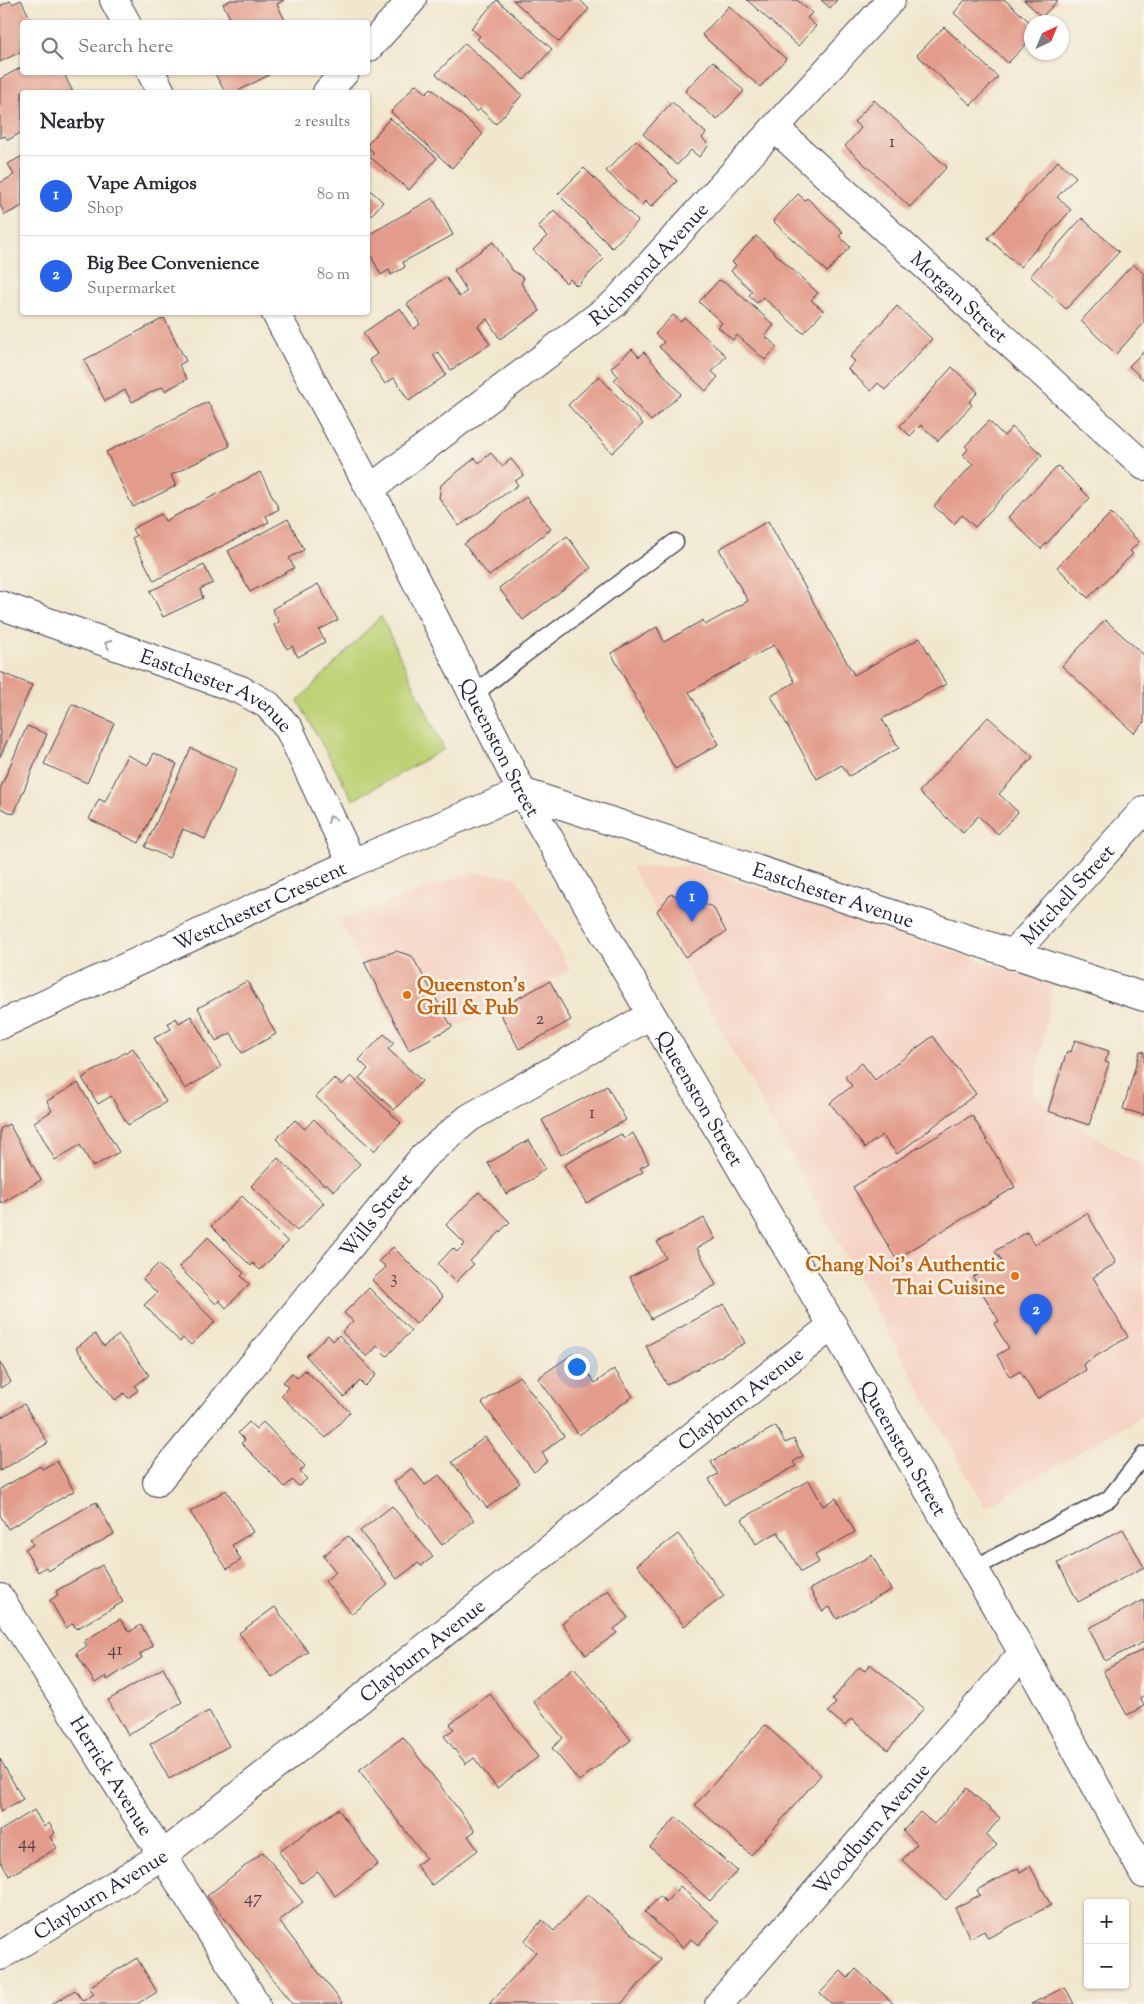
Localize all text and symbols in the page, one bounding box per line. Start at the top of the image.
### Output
north arrow [1024,15,1069,60]
search box [20,20,370,75]
icon: search [38,34,66,62]
text: Search here [78,34,173,61]
text: Nearby [40,108,105,138]
text: 2 results [294,111,350,134]
house number: 1 [889,130,895,156]
text: Vape Amigos [87,171,197,198]
text: 1 [53,184,59,207]
text: 80 m [317,184,350,207]
street label: Richmond Avenue [584,197,717,334]
text: Shop [87,198,123,221]
street label: Morgan Street [902,246,1013,351]
text: Big Bee Convenience [87,251,259,278]
text: 2 [52,264,60,287]
text: 80 m [317,264,350,287]
text: Supermarket [87,278,176,301]
one-way arrow [105,639,113,649]
street label: Eastchester Avenue [136,643,298,740]
street label: Queenston Street [450,674,546,823]
one-way arrow [327,815,337,824]
street label: Mitchell Street [1015,839,1123,953]
street label: Westchester Crescent [170,855,352,960]
street label: Eastchester Avenue [748,857,917,937]
pin: 1 [676,881,708,922]
place label: Queenston's Grill & Pub [417,972,525,1024]
marker: Queenston's Grill & Pub [401,989,413,1001]
house number: 2 [536,1007,545,1033]
street label: Queenston Street [647,1026,749,1173]
house number: 1 [589,1101,595,1127]
street label: Wills Street [334,1168,421,1265]
place label: Chang Noi's Authentic Thai Cuisine [805,1252,1005,1304]
house number: 3 [390,1266,398,1292]
marker: Chang Noi's Authentic Thai Cuisine [1009,1270,1021,1282]
pin: 2 [1020,1294,1052,1335]
street label: Clayburn Avenue [673,1341,811,1459]
your location [564,1354,590,1380]
street label: Queenston Street [851,1376,953,1523]
street label: Clayburn Avenue [354,1593,493,1711]
house number: 41 [107,1638,123,1664]
street label: Herrick Avenue [61,1711,159,1843]
street label: Woodburn Avenue [807,1758,938,1903]
house number: 44 [18,1831,36,1857]
street label: Clayburn Avenue [29,1843,174,1949]
house number: 47 [244,1886,262,1912]
map controls [1084,1899,1129,1989]
button: + [1084,1899,1129,1944]
button: − [1084,1944,1129,1989]

